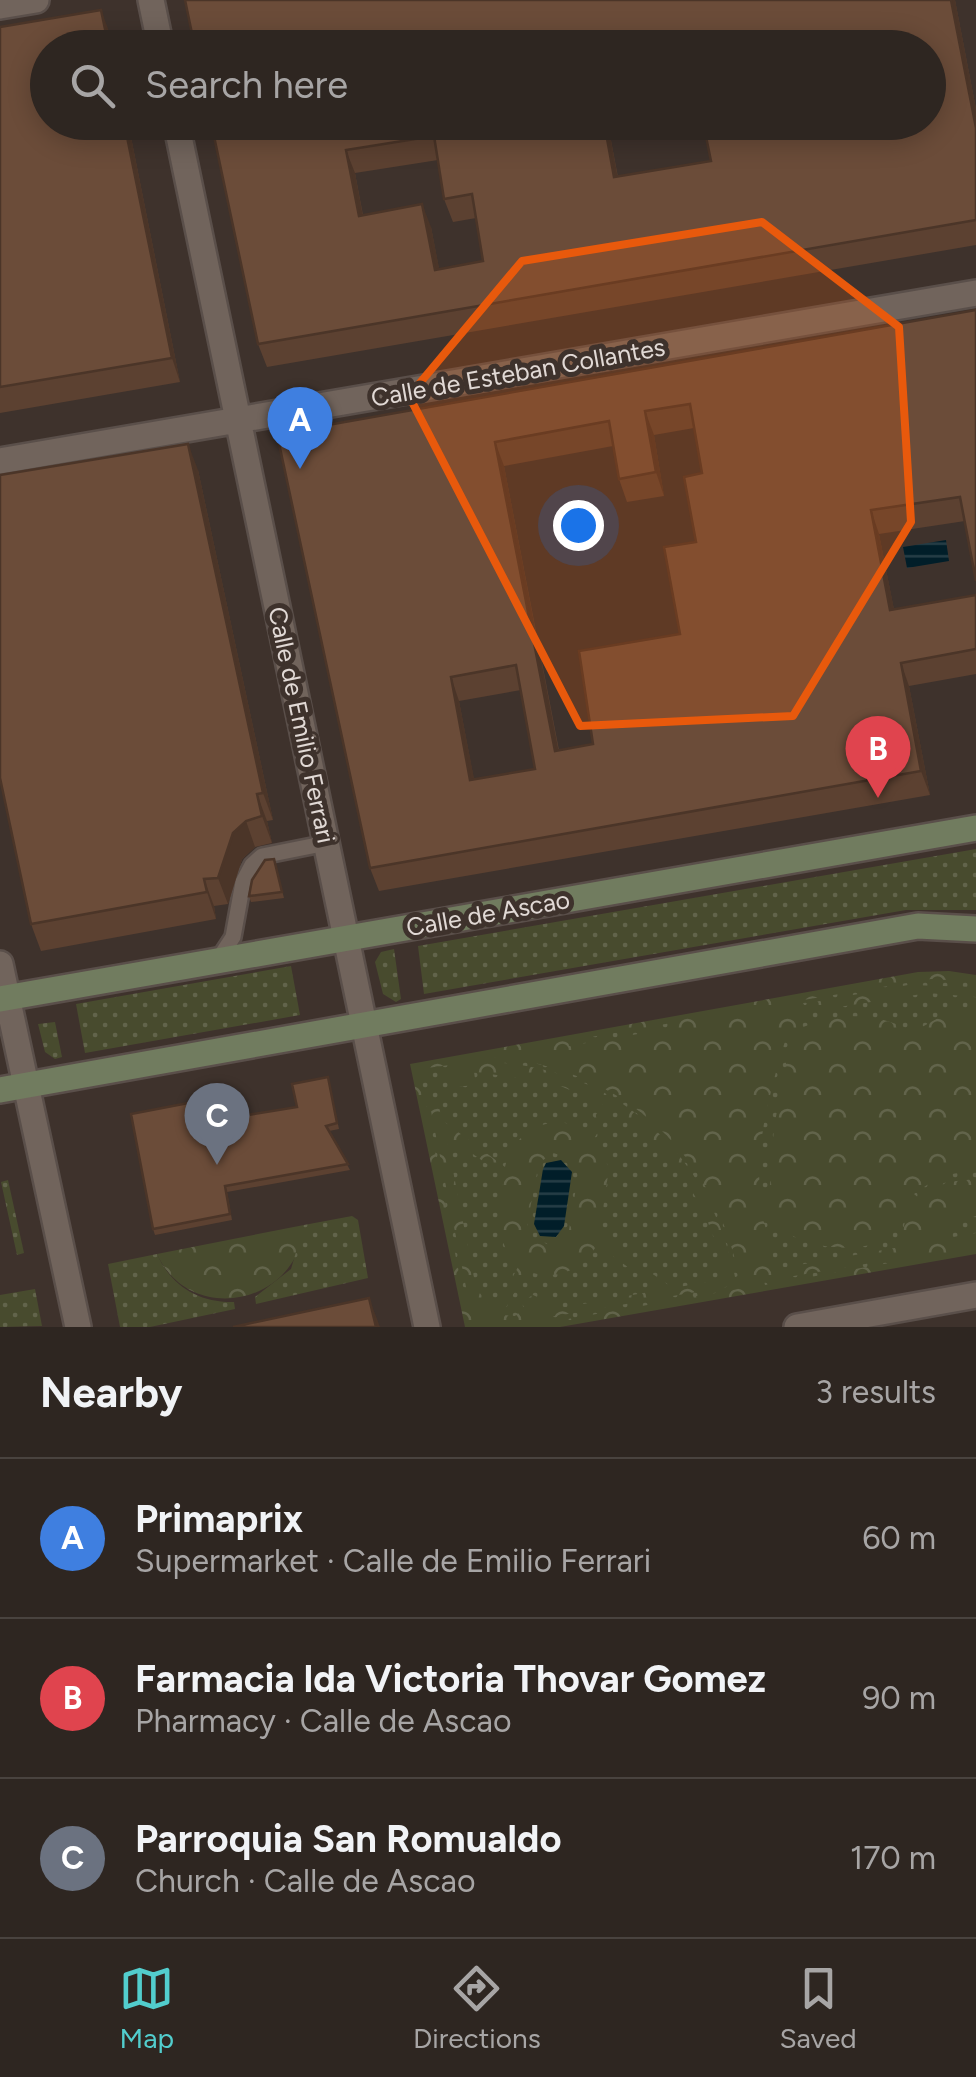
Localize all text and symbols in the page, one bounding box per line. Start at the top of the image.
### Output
search box [30,30,946,140]
icon: search [65,58,120,113]
text: Search here [145,62,348,108]
street label: Calle de Esteban Collantes [369,331,667,413]
pin: A [268,386,332,469]
your location [553,500,604,551]
street label: Calle de Emilio Ferrari [262,604,342,846]
pin: B [846,716,910,798]
street label: Calle de Ascao [404,884,572,942]
pin: C [184,1082,250,1165]
text: Nearby [40,1367,182,1418]
text: 3 results [816,1373,936,1411]
text: Primaprix [135,1496,303,1542]
text: A [61,1519,84,1557]
text: 60 m [862,1519,936,1557]
text: Supermarket · Calle de Emilio Ferrari [135,1542,651,1580]
text: Farmacia lda Victoria Thovar Gomez [135,1656,766,1702]
text: B [63,1679,82,1717]
text: 90 m [862,1679,936,1717]
text: Pharmacy · Calle de Ascao [135,1702,511,1740]
text: Parroquia San Romualdo [135,1816,562,1862]
text: C [61,1839,84,1877]
text: 170 m [850,1839,936,1877]
text: Church · Calle de Ascao [135,1862,475,1900]
tab: Map [119,1961,174,2055]
tab: Directions [413,1961,541,2055]
tab: Saved [779,1961,857,2055]

